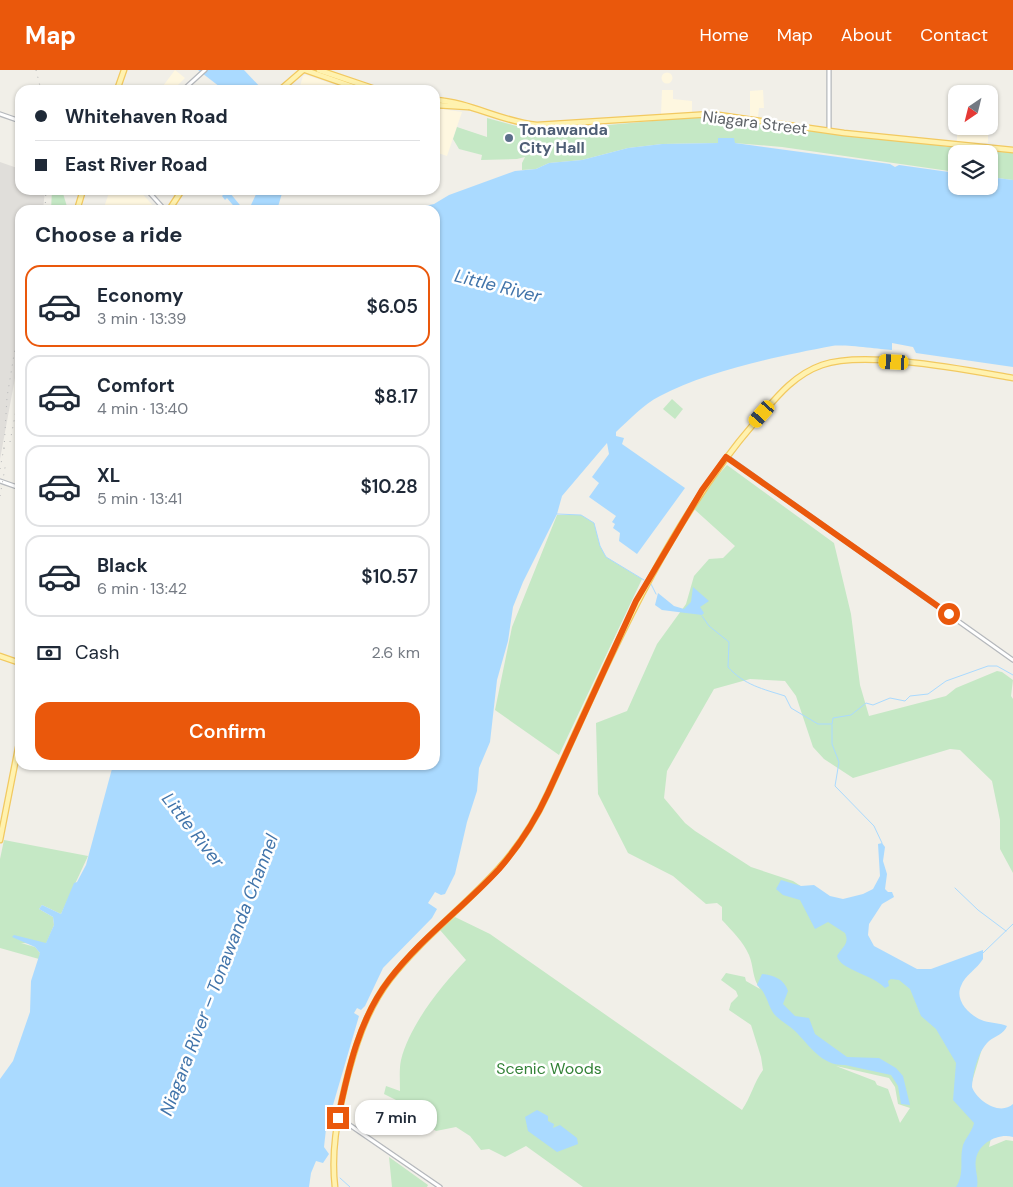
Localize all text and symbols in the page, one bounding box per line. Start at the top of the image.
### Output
text: Map [25,20,76,51]
text: Home [699,23,749,47]
text: Map [777,23,813,47]
text: About [841,23,892,47]
text: Contact [920,23,988,47]
north arrow [948,85,998,135]
map controls [948,85,998,195]
text: Whitehaven Road [65,104,228,129]
street label: Niagara Street [701,106,809,139]
place label: Tonawanda City Hall [519,119,608,158]
marker: Tonawanda City Hall [503,132,515,144]
button: layers [948,145,998,195]
text: East River Road [65,152,207,177]
text: Choose a ride [35,220,183,249]
water label: Little River [452,264,545,309]
text: Economy [97,283,184,308]
icon: car [37,284,82,329]
text: $6.05 [367,294,418,319]
text: 3 min · 13:39 [97,308,186,329]
car [878,354,909,370]
text: Comfort [97,373,175,398]
icon: car [37,374,82,419]
text: $8.17 [374,384,418,409]
text: 4 min · 13:40 [97,398,188,419]
car [746,398,777,430]
text: XL [97,463,120,488]
icon: car [37,464,82,509]
text: $10.28 [360,474,418,499]
text: 5 min · 13:41 [97,488,182,509]
text: Black [97,553,148,578]
icon: car [37,554,82,599]
text: $10.57 [361,564,418,589]
text: 6 min · 13:42 [97,578,187,599]
route start [938,603,960,625]
icon: cash [35,639,63,667]
text: Cash [75,640,119,665]
text: 2.6 km [371,642,420,663]
button: Confirm [35,702,420,760]
water label: Little River [156,788,231,873]
water label: Niagara River – Tonawanda Channel [154,830,284,1119]
park label: Scenic Woods [496,1058,602,1079]
callout: 7 min [356,1100,438,1136]
route end [327,1107,349,1129]
text: 7 min [375,1107,417,1128]

